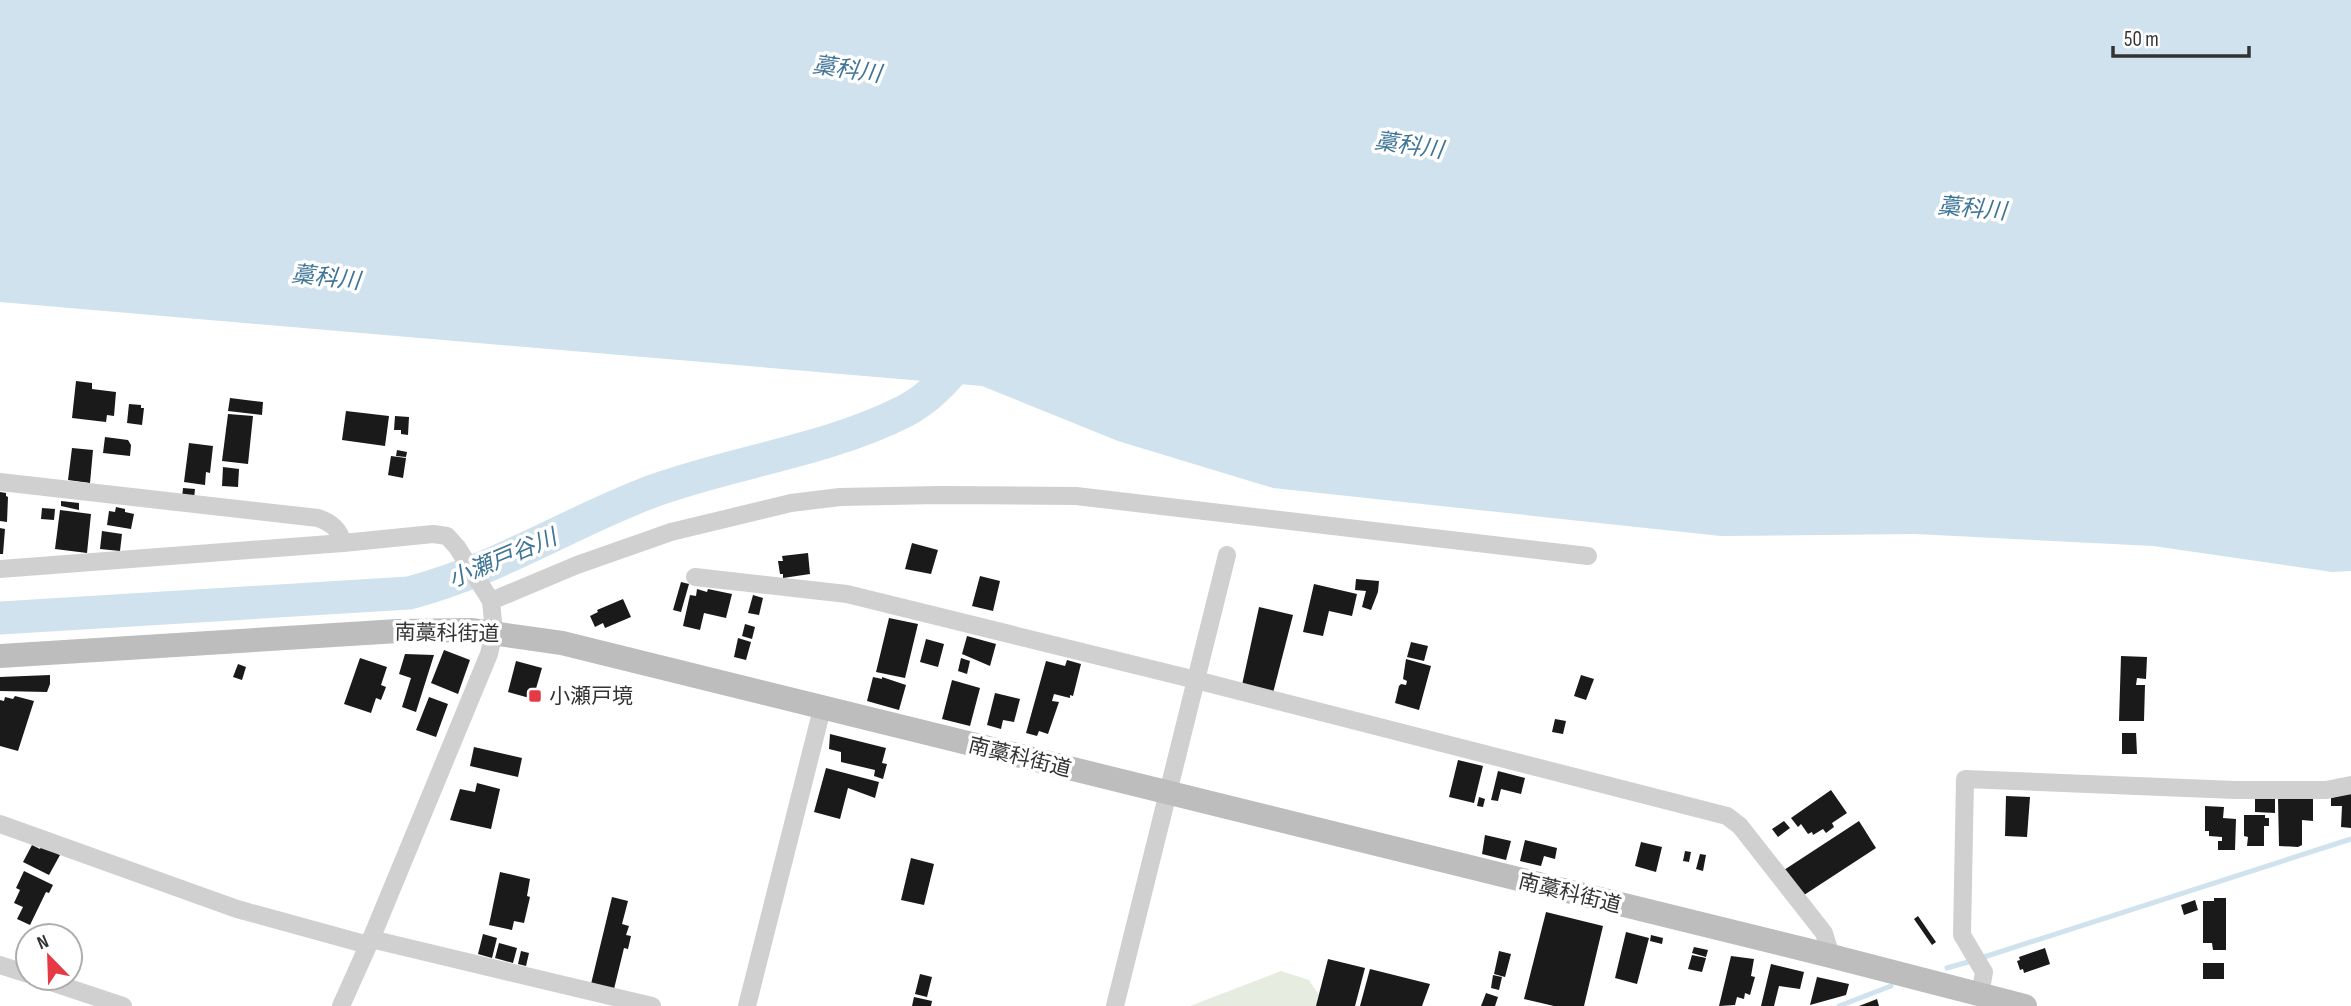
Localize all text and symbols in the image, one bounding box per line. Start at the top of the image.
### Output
scale bar [2113,14,2250,58]
text: 50 m [2124,27,2159,52]
water label: 藁科川 [811,51,886,89]
water label: 藁科川 [1373,127,1448,165]
water label: 藁科川 [1936,192,2010,226]
water label: 藁科川 [290,260,365,296]
water label: 小瀬戸谷川 [444,522,564,594]
street label: 南藁科街道 [394,620,500,647]
place label: 小瀬戸境 [549,684,633,709]
marker: 小瀬戸境 [527,688,543,704]
street label: 南藁科街道 [966,733,1074,782]
street label: 南藁科街道 [1516,869,1624,918]
north arrow [14,922,84,992]
text: N [34,930,52,955]

